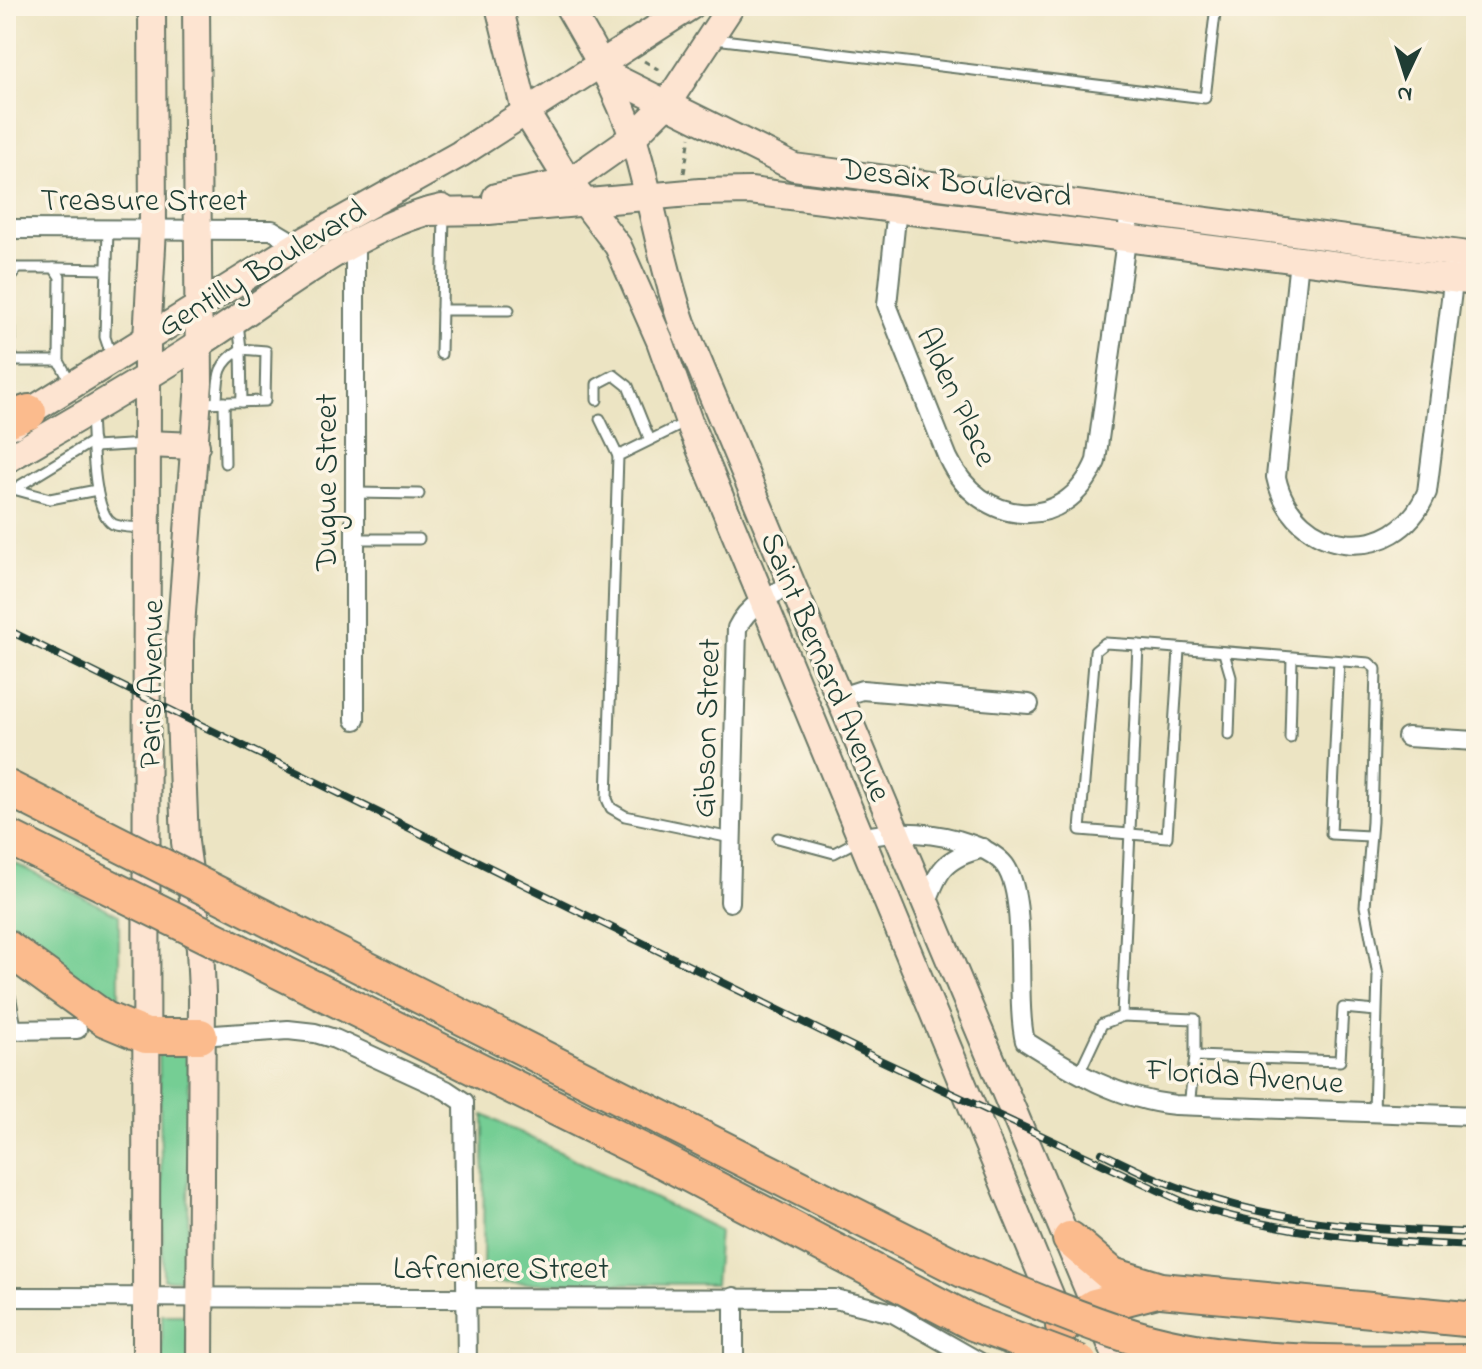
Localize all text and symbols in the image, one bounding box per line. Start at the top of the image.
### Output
north arrow [1366,36,1446,116]
text: N [1396,76,1413,109]
street label: Desaix Boulevard [836,147,1074,222]
street label: Treasure Street [40,179,248,226]
street label: Gentilly Boulevard [149,189,376,351]
street label: Alden Place [902,320,1008,476]
street label: Dugue Street [305,393,352,572]
street label: Saint Bernard Avenue [746,525,902,810]
street label: Paris Avenue [129,598,178,769]
street label: Gibson Street [682,637,735,819]
street label: Florida Avenue [1144,1048,1345,1109]
street label: Lafreniere Street [393,1247,609,1294]

